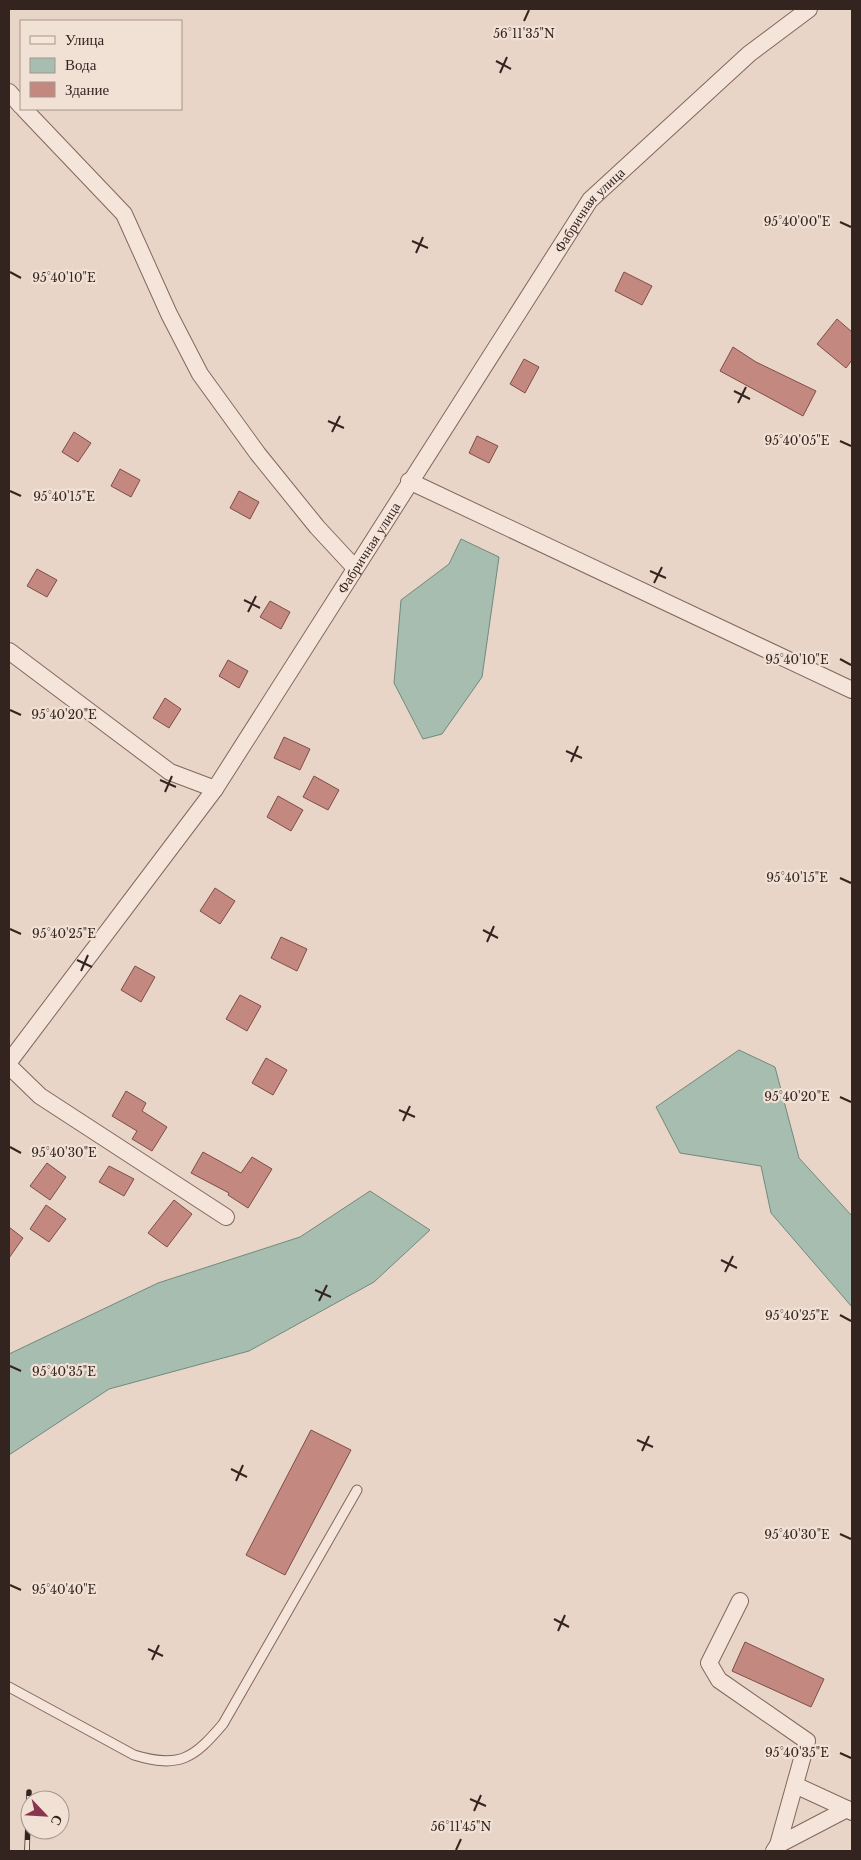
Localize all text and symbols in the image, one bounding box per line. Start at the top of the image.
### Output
legend [20,20,182,110]
text: 56°11'35"N [493,26,555,41]
text: Улица [65,30,104,49]
text: Вода [65,55,97,74]
text: Здание [65,80,109,99]
street label: Фабричная улица [550,163,629,256]
text: 95°40'00"E [764,214,831,229]
text: 95°40'10"E [32,270,96,285]
text: 95°40'05"E [765,433,830,448]
text: 95°40'15"E [33,489,95,504]
street label: Фабричная улица [333,498,405,597]
text: 95°40'10"E [765,652,829,667]
text: 95°40'20"E [31,707,97,722]
text: 95°40'15"E [766,870,828,885]
text: 95°40'25"E [32,926,96,941]
text: 95°40'20"E [764,1089,830,1104]
text: 95°40'30"E [31,1145,97,1160]
text: 95°40'25"E [765,1308,829,1323]
text: 95°40'35"E [32,1364,96,1379]
text: 95°40'30"E [764,1527,830,1542]
text: 95°40'40"E [32,1582,97,1597]
text: 95°40'35"E [765,1745,829,1760]
north arrow [20,1790,70,1840]
text: С [46,1812,67,1829]
text: 56°11'45"N [431,1819,491,1834]

